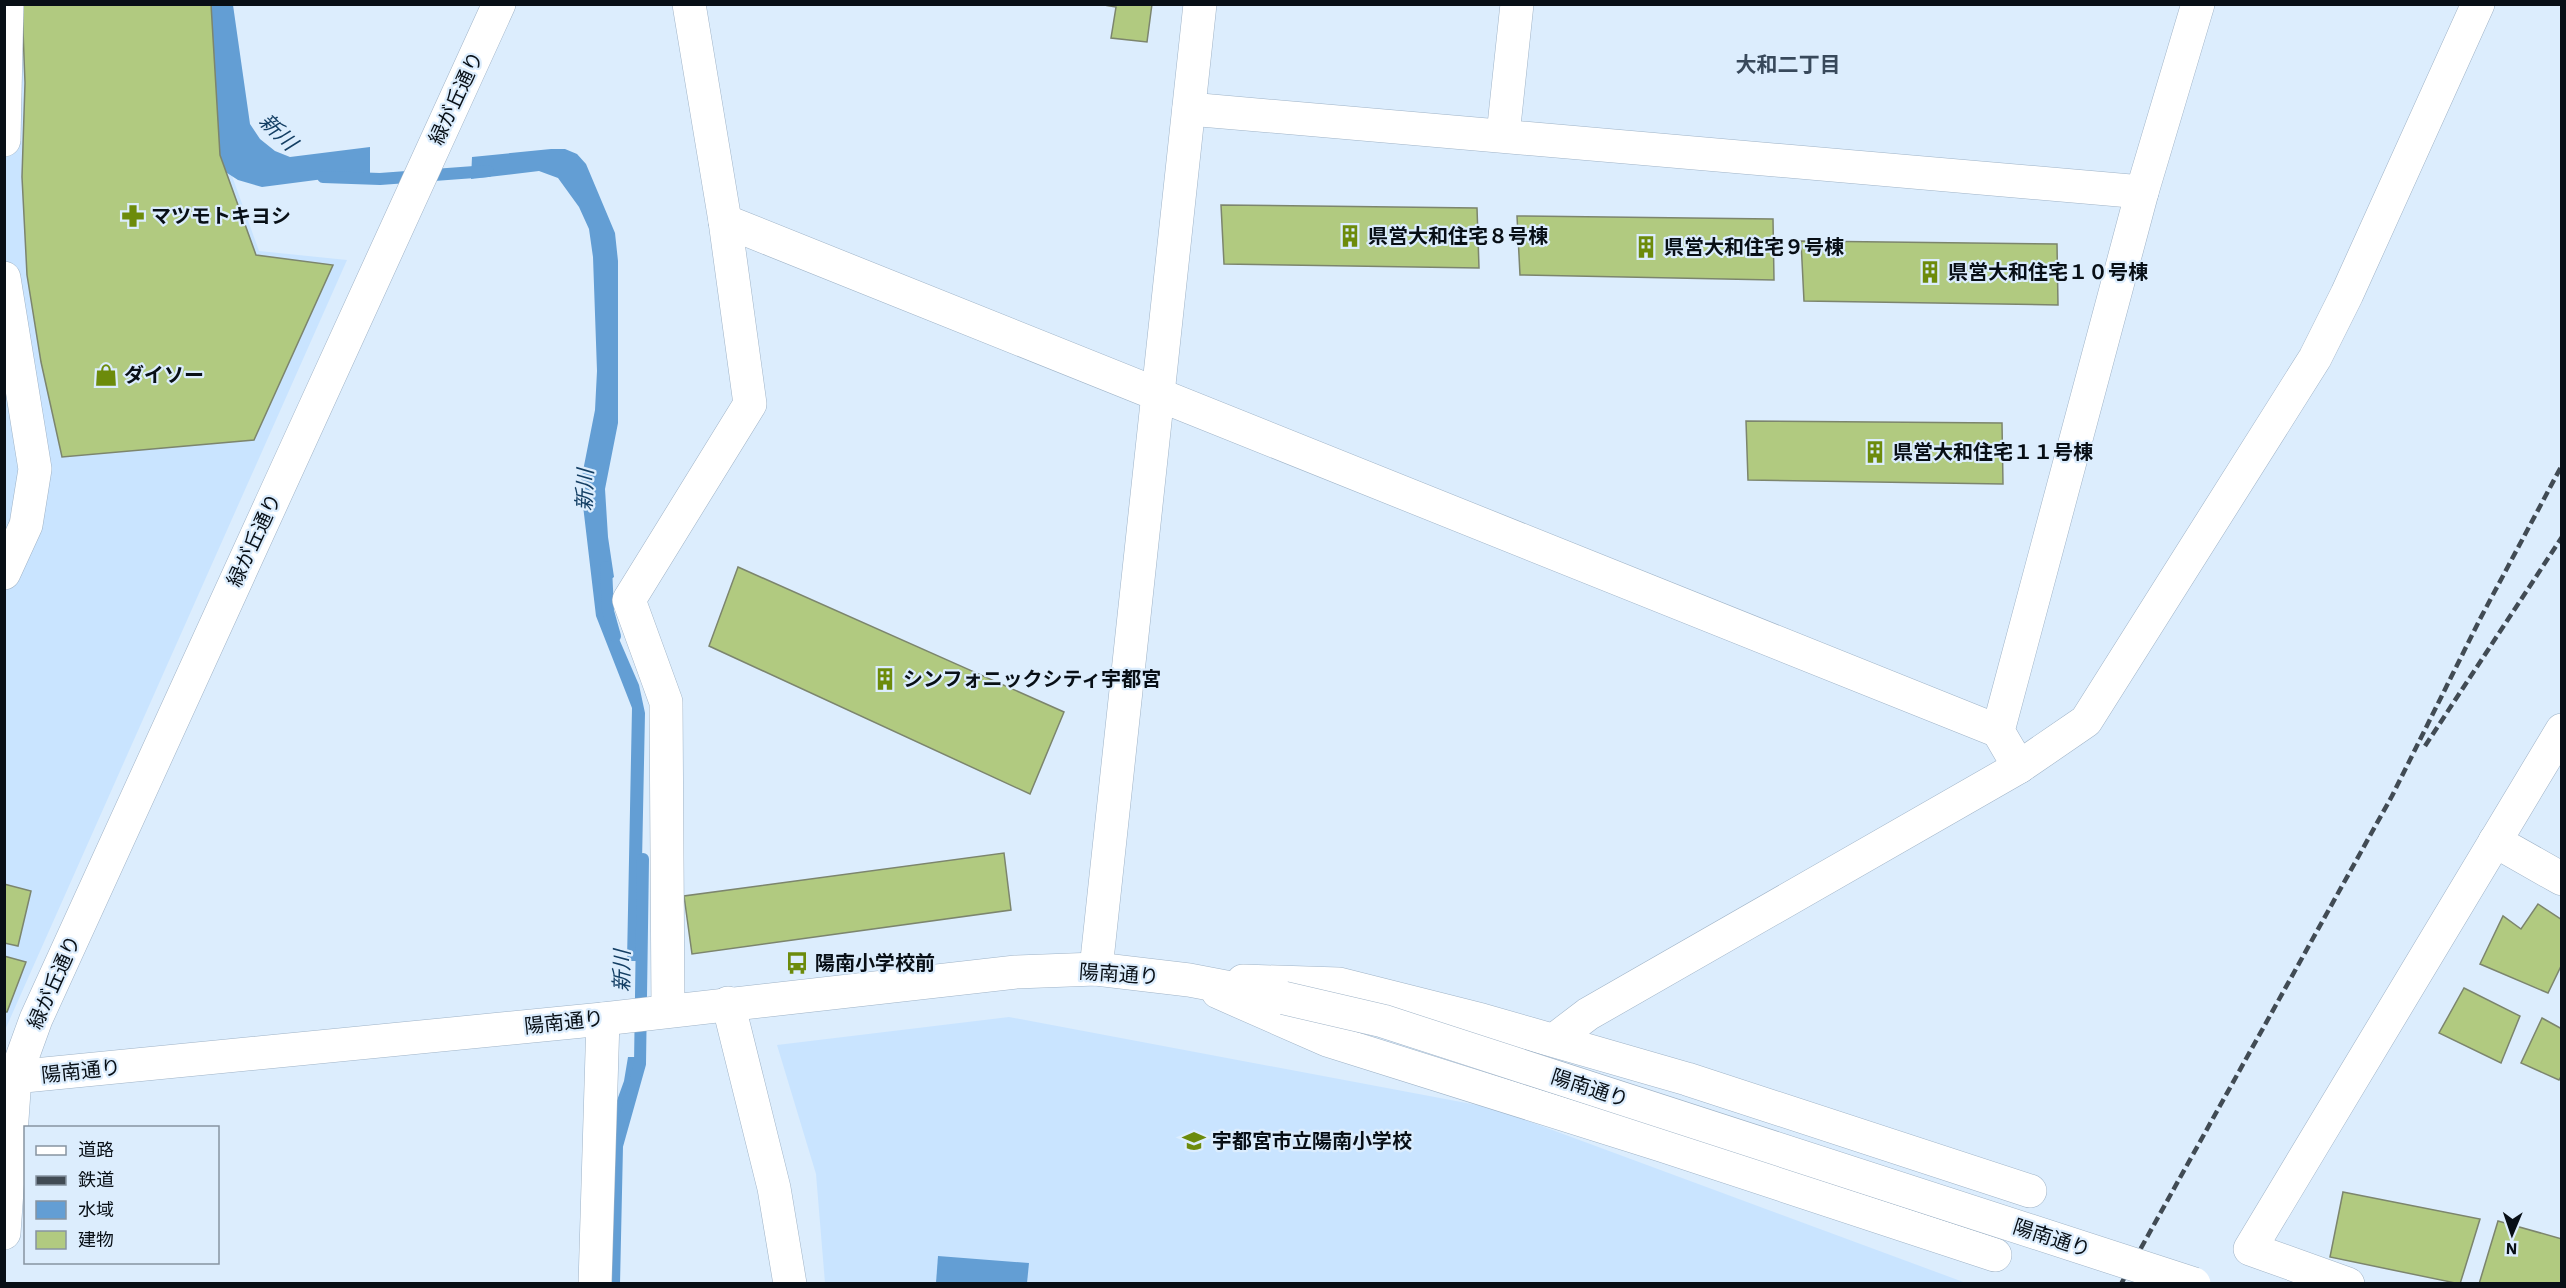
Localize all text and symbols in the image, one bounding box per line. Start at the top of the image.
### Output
street label: 緑が丘通り [422,47,489,149]
district label: 大和二丁目 [1736,50,1841,78]
water label: 新川 [254,107,305,157]
place label: マツモトキヨシ [151,202,291,229]
pharmacy icon: マツモトキヨシ [120,203,146,229]
place label: 県営大和住宅８号棟 [1368,222,1548,249]
building icon: 県営大和住宅８号棟 [1337,223,1363,249]
place label: 県営大和住宅９号棟 [1664,233,1844,260]
building icon: 県営大和住宅９号棟 [1633,234,1659,260]
place label: 県営大和住宅１０号棟 [1948,258,2148,285]
building icon: 県営大和住宅１０号棟 [1917,259,1943,285]
place label: ダイソー [124,361,204,388]
shop icon: ダイソー [93,362,119,388]
place label: 県営大和住宅１１号棟 [1893,438,2093,465]
building icon: 県営大和住宅１１号棟 [1862,439,1888,465]
water label: 新川 [569,466,599,511]
street label: 緑が丘通り [220,489,287,591]
place label: シンフォニックシティ宇都宮 [903,665,1161,692]
building icon: シンフォニックシティ宇都宮 [872,666,898,692]
street label: 緑が丘通り [21,931,86,1033]
water label: 新川 [607,948,635,992]
place label: 陽南小学校前 [815,949,935,976]
bus stop icon: 陽南小学校前 [784,950,810,976]
street label: 陽南通り [1078,957,1160,990]
street label: 陽南通り [523,1004,605,1039]
street label: 陽南通り [40,1053,122,1088]
street label: 陽南通り [1548,1062,1632,1113]
legend [24,1126,219,1264]
place label: 宇都宮市立陽南小学校 [1212,1127,1412,1154]
school or university icon: 宇都宮市立陽南小学校 [1181,1128,1207,1154]
text: 道路 [78,1138,114,1161]
text: 鉄道 [78,1168,114,1191]
text: 水域 [78,1198,114,1221]
north arrow [2482,1204,2542,1264]
street label: 陽南通り [2010,1212,2094,1263]
text: 建物 [78,1228,114,1251]
text: N [2505,1239,2518,1259]

